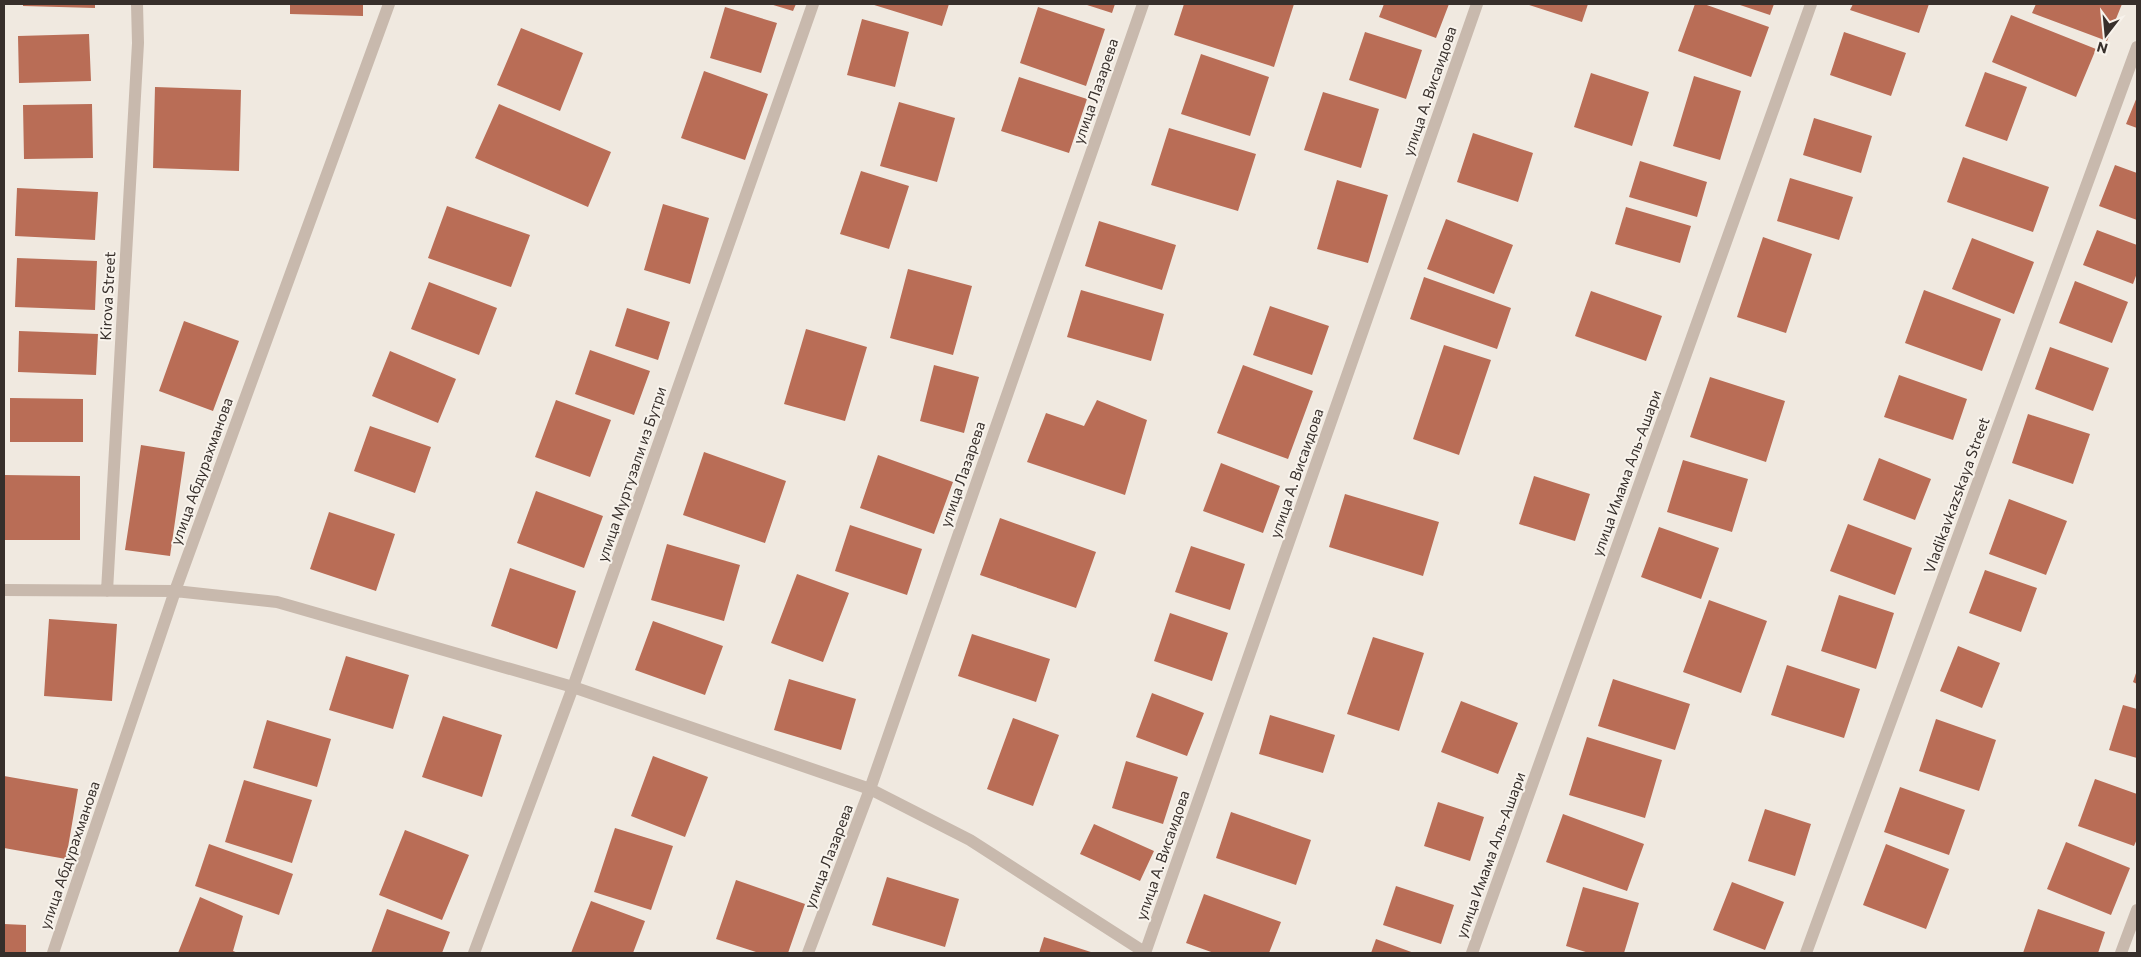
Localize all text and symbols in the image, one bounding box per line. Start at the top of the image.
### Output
north arrow [2081,10,2131,60]
street label: улица А. Висаидова [1398,24,1460,158]
street label: улица Лазарева [1069,36,1121,146]
text: N [2095,38,2110,58]
street label: Kirova Street [96,251,118,341]
street label: улица Муртузали из Бутри [593,384,669,564]
street label: улица Имама Аль-Ашари [1587,387,1665,559]
street label: улица Абдурахманова [166,395,236,547]
street label: улица А. Висаидова [1265,406,1327,540]
street label: Vladikavkazskaya Street [1919,415,1993,575]
street label: улица Лазарева [936,419,988,529]
street label: улица Имама Аль-Ашари [1451,769,1529,941]
street label: улица Абдурахманова [35,779,103,931]
street label: улица А. Висаидова [1131,788,1193,922]
street label: улица Лазарева [800,801,856,911]

